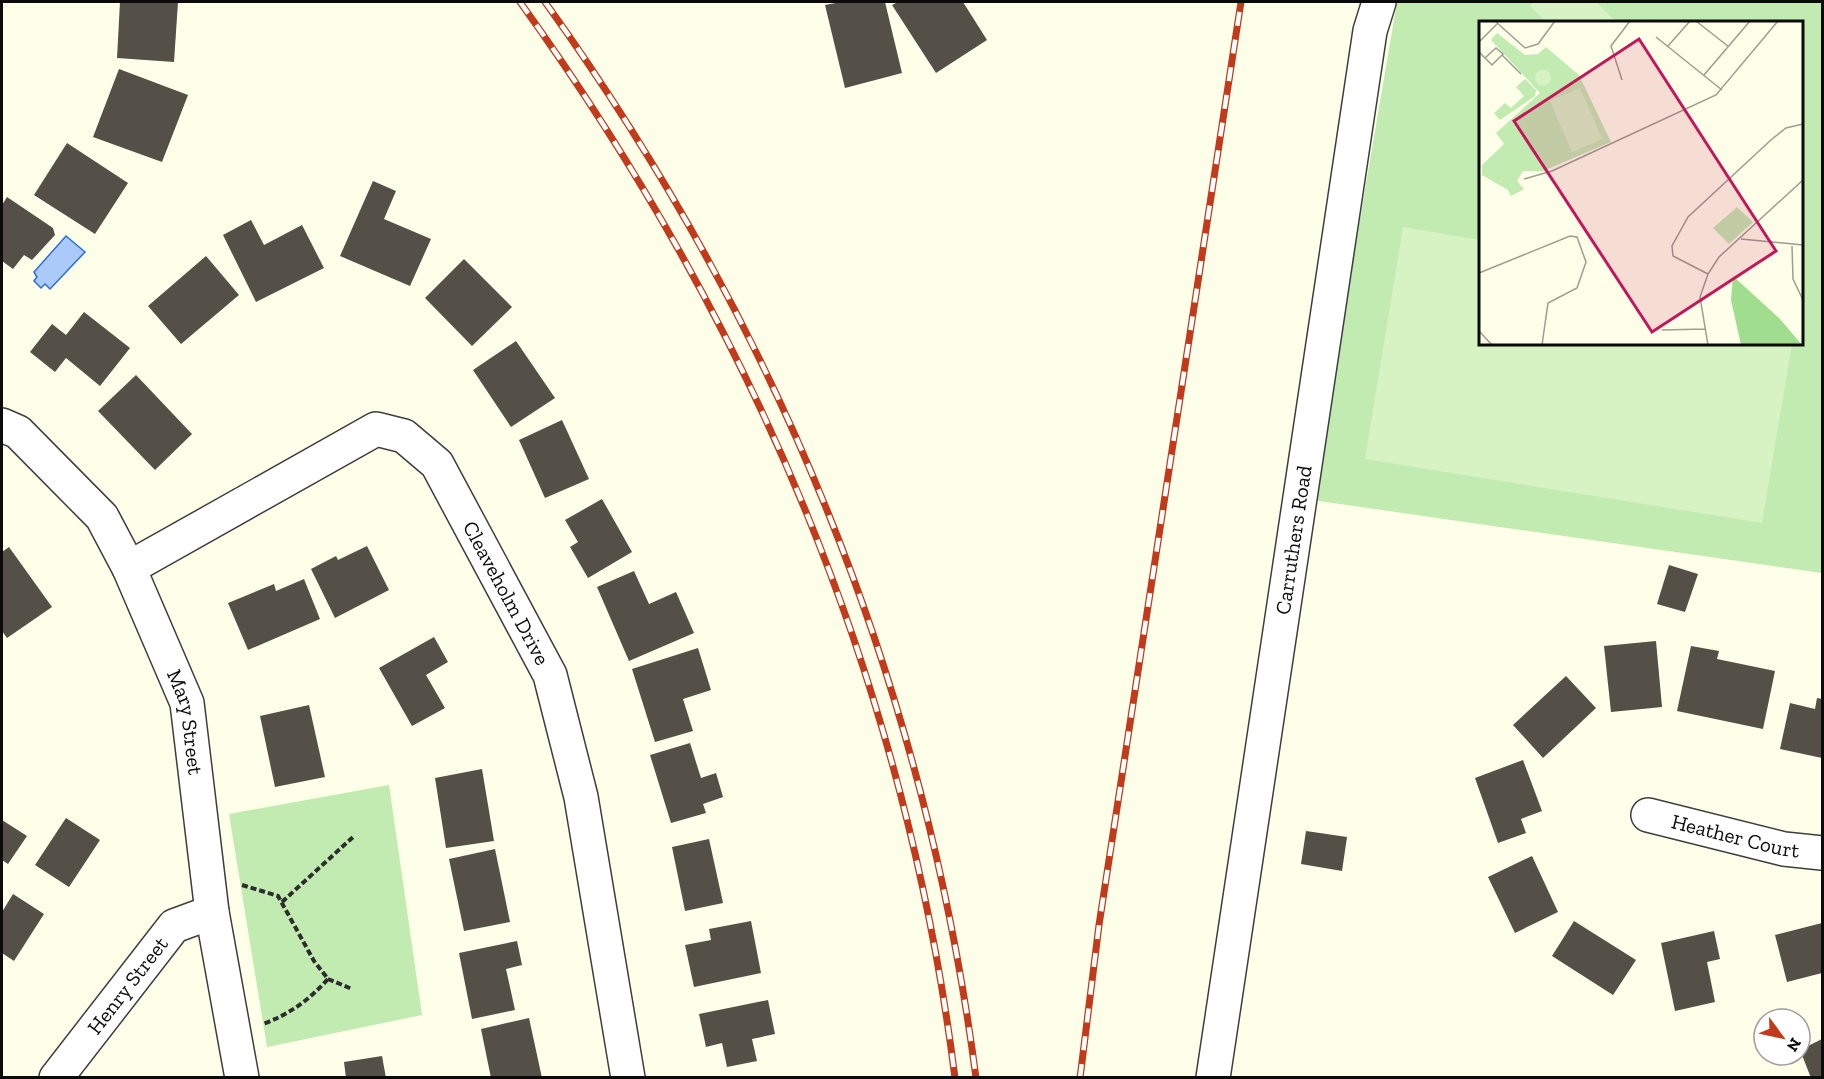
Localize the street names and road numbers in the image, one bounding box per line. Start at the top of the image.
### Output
street label: Carruthers Road [1270,463,1317,616]
street label: Cleaveholm Drive [458,517,555,669]
street label: Mary Street [162,665,209,776]
street label: Heather Court [1669,808,1801,863]
street label: Henry Street [82,931,173,1039]

